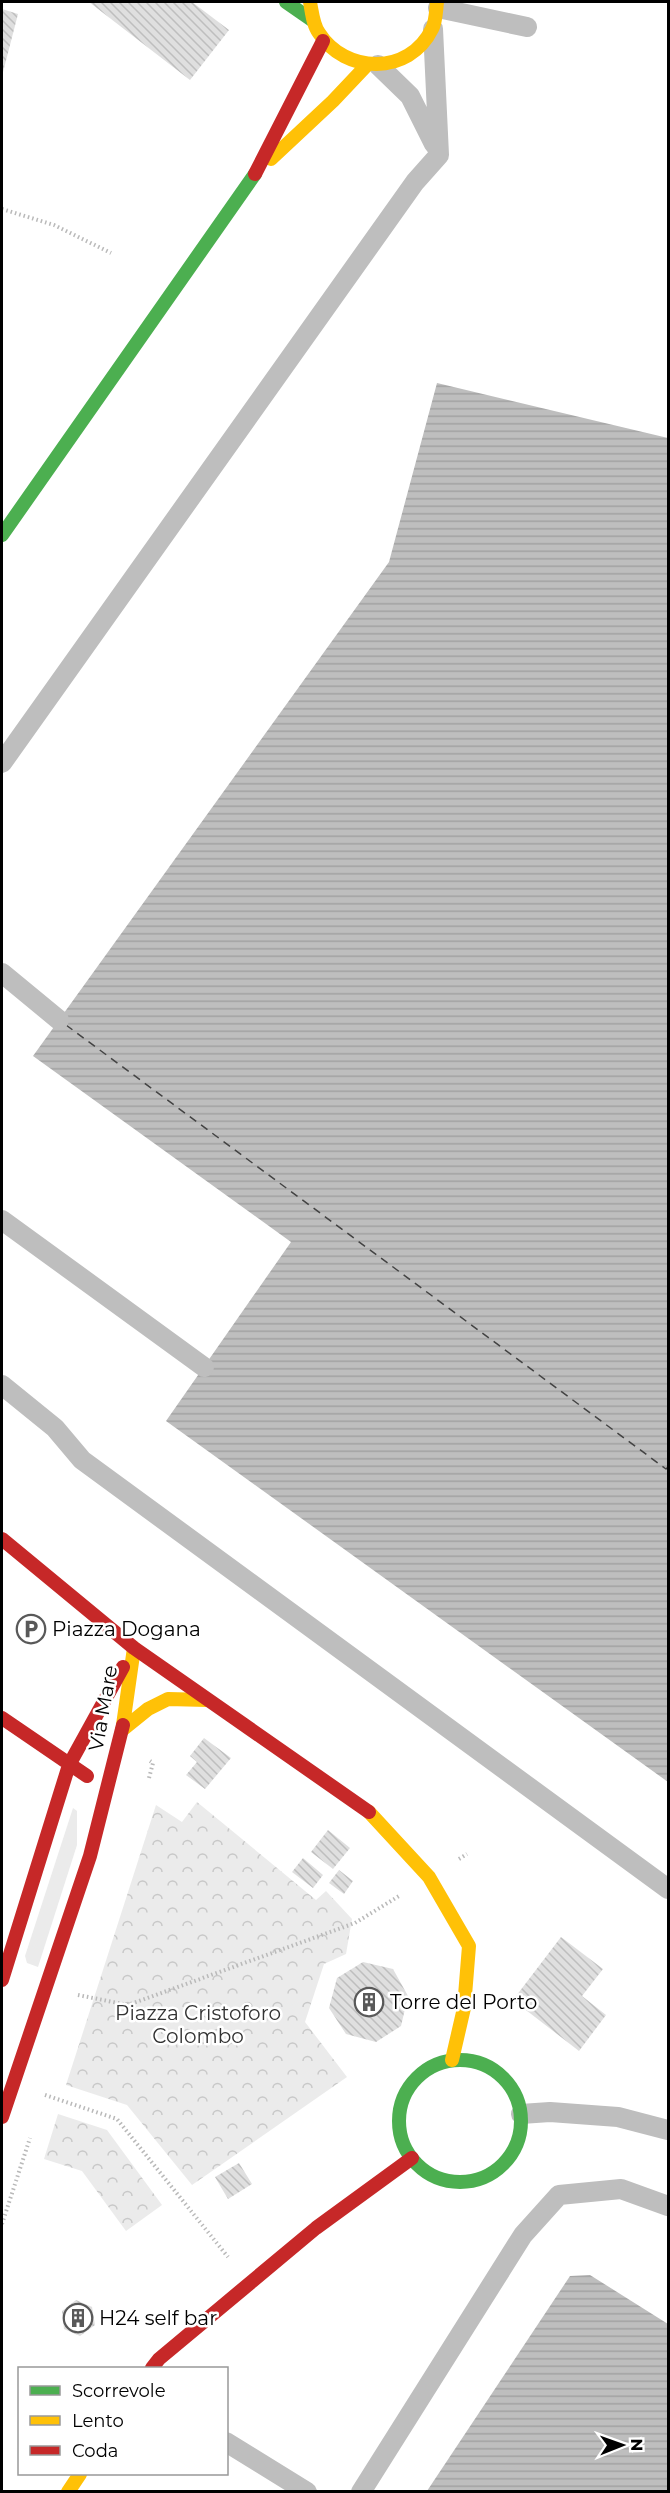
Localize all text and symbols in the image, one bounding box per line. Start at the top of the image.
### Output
parking icon: Piazza Dogana [15,1613,47,1645]
place label: Piazza Dogana [52,1617,201,1641]
street label: Via Mare [84,1663,122,1753]
building icon: Torre del Porto [353,1986,385,2018]
place label: Torre del Porto [390,1990,537,2014]
park label: Piazza Cristoforo Colombo [115,2001,281,2048]
building icon: H24 self bar [62,2302,94,2334]
place label: H24 self bar [99,2306,217,2330]
legend [18,2367,228,2475]
text: Scorrevole [72,2380,166,2402]
text: Lento [72,2410,124,2432]
north arrow [592,2415,652,2475]
text: N [627,2438,646,2451]
text: Coda [72,2440,118,2462]

